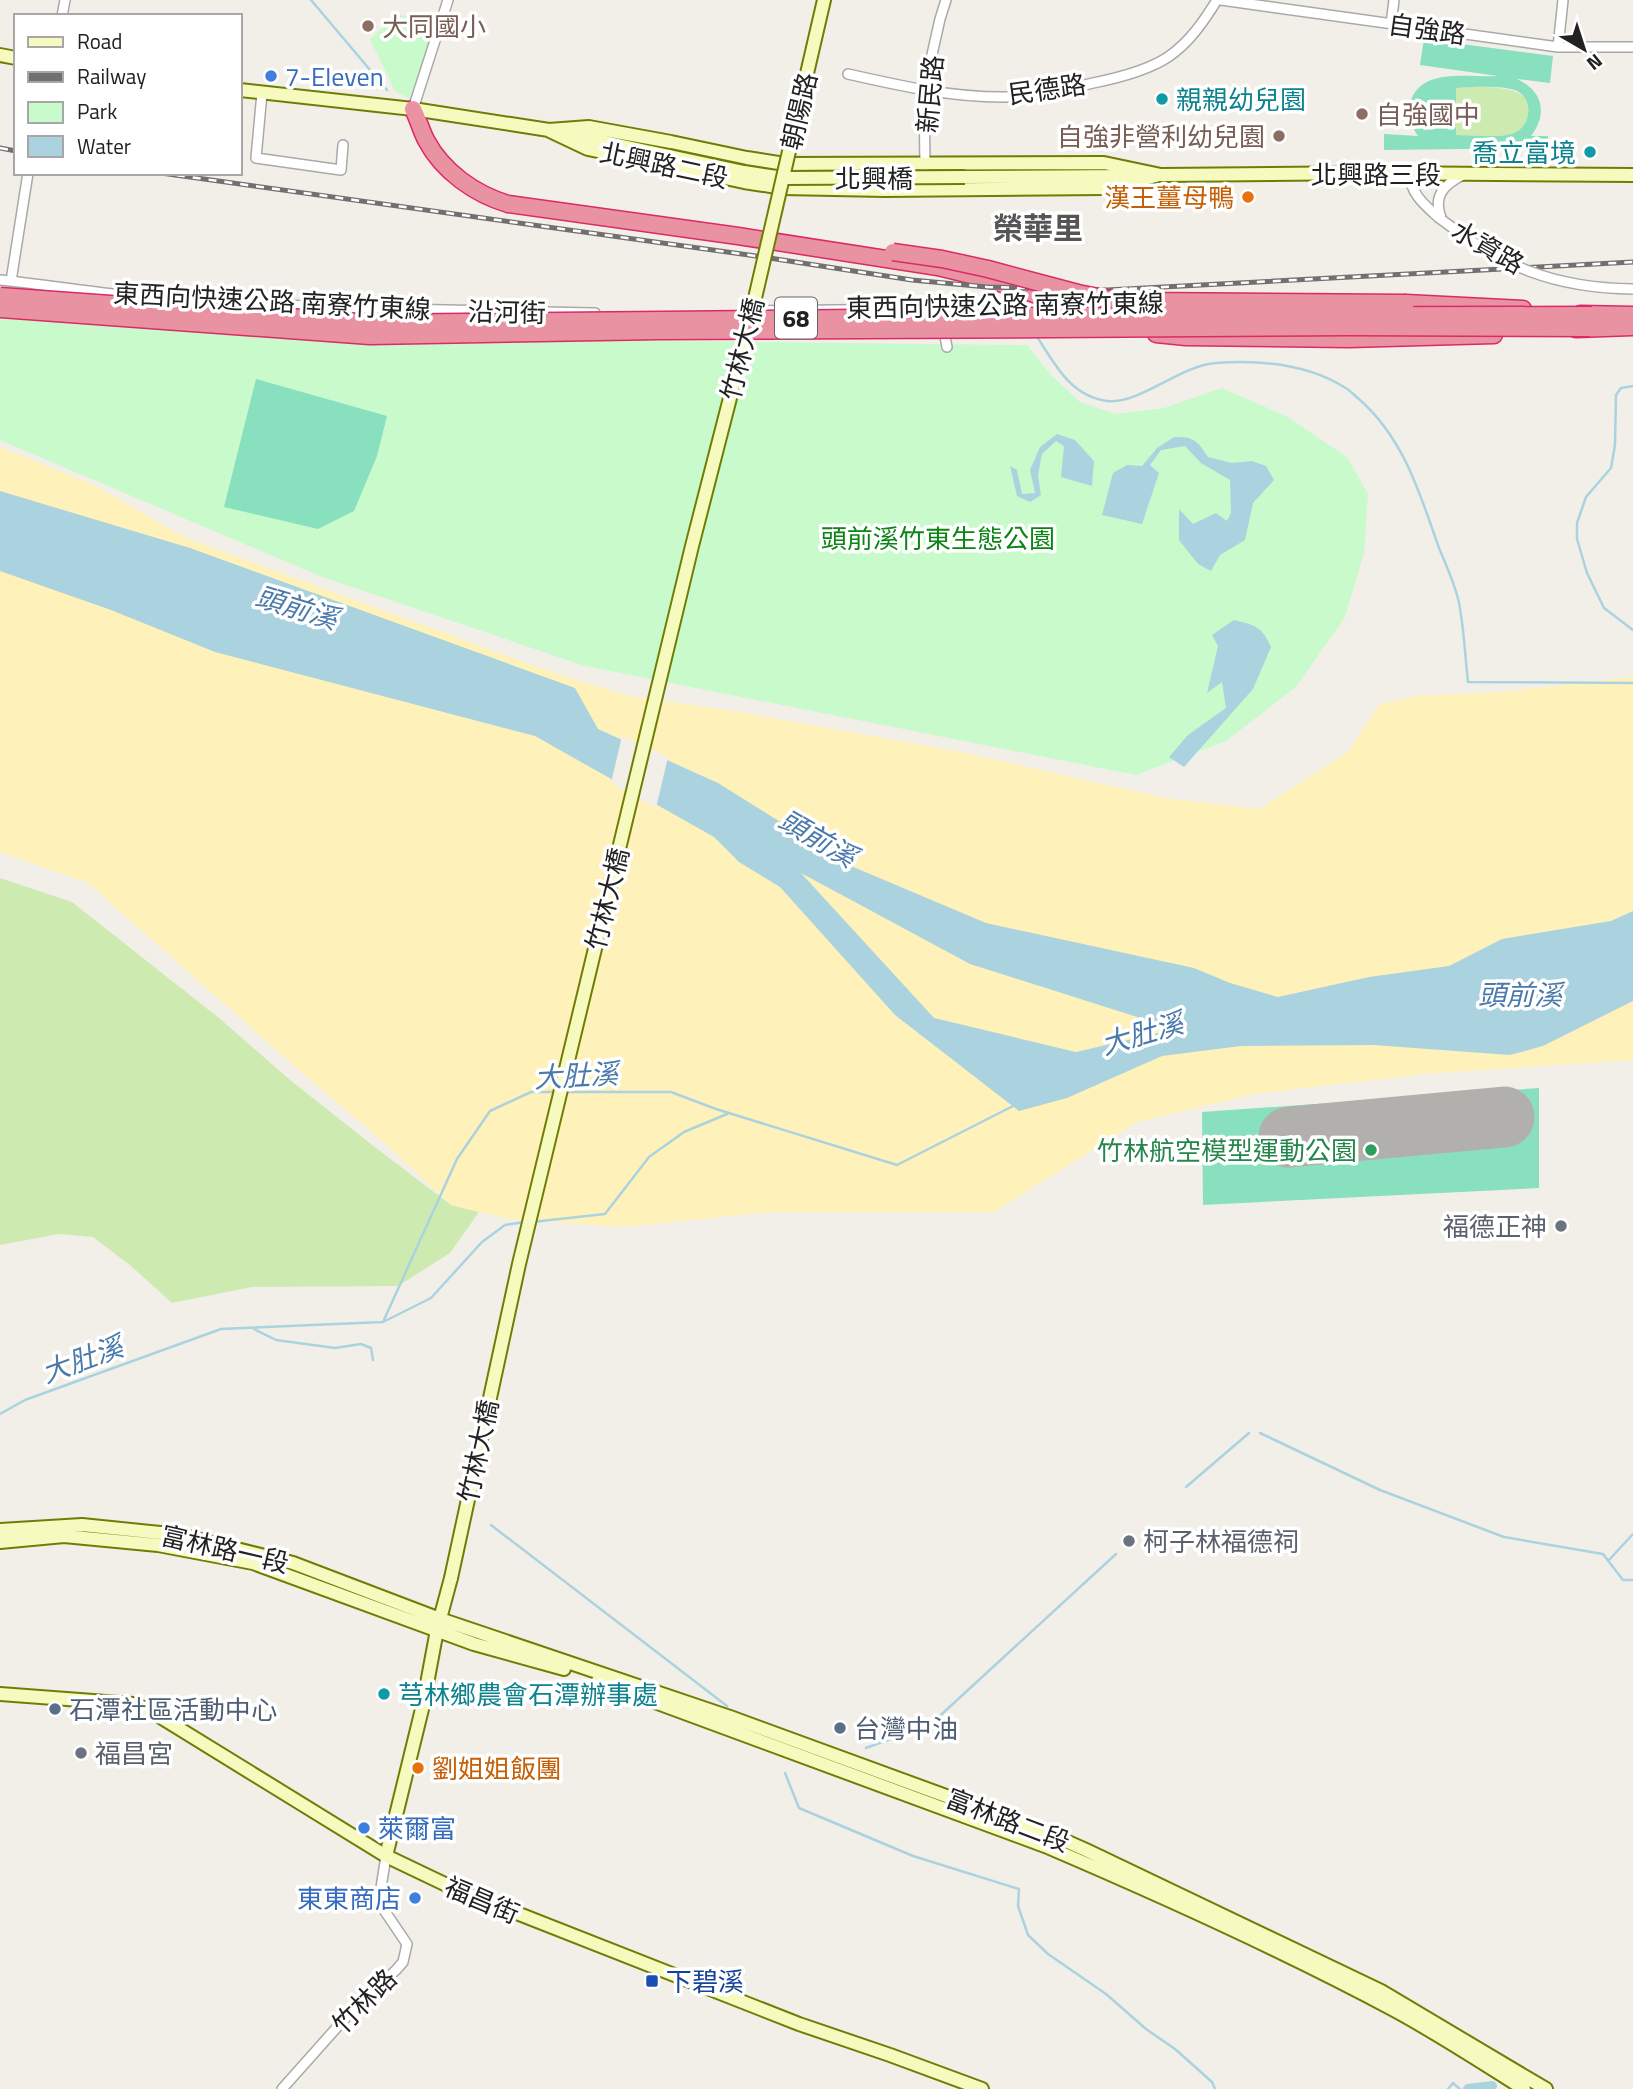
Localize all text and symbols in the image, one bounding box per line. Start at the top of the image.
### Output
street label: 自強路 [1386,4,1468,54]
place label: 大同國小 [382,7,486,46]
legend [14,14,242,175]
north arrow [1549,14,1619,84]
marker: 大同國小 [360,18,376,34]
text: Road [77,25,122,57]
text: N [1581,47,1609,78]
street label: 新民路 [907,53,953,135]
place label: 7-Eleven [285,57,384,96]
text: Railway [77,60,146,92]
street label: 民德路 [1006,64,1088,114]
marker: 7-Eleven [263,68,279,84]
street label: 朝陽路 [771,69,827,153]
place label: 親親幼兒園 [1176,80,1306,119]
marker: 親親幼兒園 [1154,91,1170,107]
text: Park [77,95,117,127]
place label: 自強國中 [1376,95,1480,134]
marker: 自強國中 [1354,106,1370,122]
place label: 自強非營利幼兒園 [1057,117,1265,156]
marker: 自強非營利幼兒園 [1271,128,1287,144]
text: Water [77,130,131,162]
street label: 北興路二段 [596,132,732,198]
place label: 喬立富境 [1472,133,1576,172]
marker: 喬立富境 [1582,144,1598,160]
street label: 北興路三段 [1311,155,1441,194]
street label: 北興橋 [835,159,913,198]
place label: 漢王薑母鴨 [1104,178,1234,217]
marker: 漢王薑母鴨 [1240,189,1256,205]
district label: 榮華里 [993,205,1083,251]
street label: 水資路 [1444,211,1532,283]
street label: 東西向快速公路 南寮竹東線 [112,273,432,329]
street label: 東西向快速公路 南寮竹東線 [846,283,1164,327]
street label: 沿河街 [468,292,546,332]
street label: 竹林大橋 [710,294,774,404]
road number: 68 [775,298,817,338]
park label: 頭前溪竹東生態公園 [821,519,1055,558]
water label: 頭前溪 [251,574,347,641]
water label: 頭前溪 [771,798,869,880]
street label: 竹林大橋 [575,844,639,954]
water label: 頭前溪 [1478,973,1566,1016]
water label: 大肚溪 [1096,1000,1192,1065]
water label: 大肚溪 [533,1051,623,1099]
place label: 竹林航空模型運動公園 [1097,1131,1357,1170]
marker: 竹林航空模型運動公園 [1363,1142,1379,1158]
place label: 福德正神 [1443,1207,1547,1246]
marker: 福德正神 [1553,1218,1569,1234]
water label: 大肚溪 [35,1323,133,1394]
street label: 竹林大橋 [448,1396,508,1506]
street label: 富林路一段 [157,1515,293,1583]
place label: 柯子林福德祠 [1143,1522,1299,1561]
marker: 柯子林福德祠 [1121,1533,1137,1549]
place label: 芎林鄉農會石潭辦事處 [398,1675,658,1714]
marker: 芎林鄉農會石潭辦事處 [376,1686,392,1702]
place label: 石潭社區活動中心 [69,1690,277,1729]
marker: 石潭社區活動中心 [47,1701,63,1717]
place label: 台灣中油 [854,1709,958,1748]
marker: 台灣中油 [832,1720,848,1736]
place label: 福昌宮 [95,1734,173,1773]
marker: 福昌宮 [73,1745,89,1761]
place label: 劉姐姐飯團 [432,1749,562,1788]
marker: 劉姐姐飯團 [410,1760,426,1776]
street label: 富林路二段 [940,1778,1076,1862]
place label: 萊爾富 [378,1809,456,1848]
marker: 萊爾富 [356,1820,372,1836]
street label: 福昌街 [438,1867,526,1933]
place label: 東東商店 [297,1879,401,1918]
marker: 東東商店 [407,1890,423,1906]
street label: 竹林路 [323,1960,405,2042]
place label: 下碧溪 [666,1962,744,2001]
marker: 下碧溪 [644,1973,660,1989]

